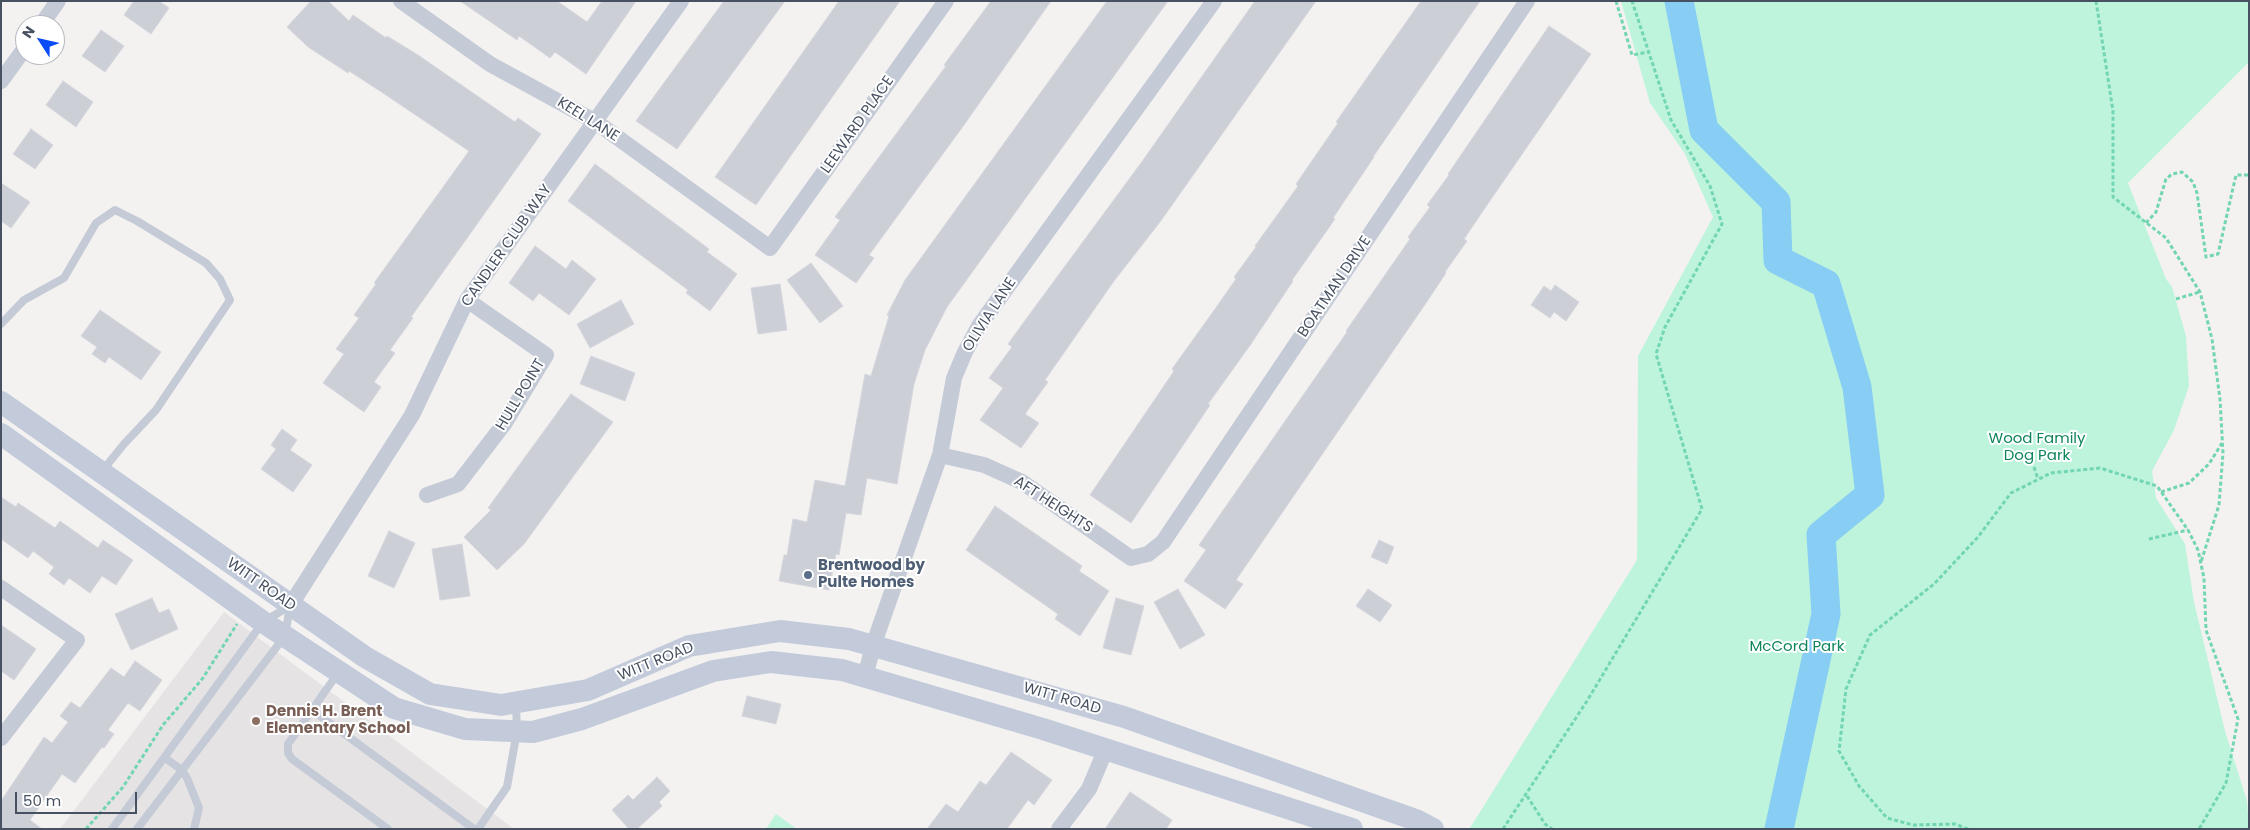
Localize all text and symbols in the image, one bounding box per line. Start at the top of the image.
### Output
north arrow [15,15,65,65]
text: N [17,22,40,42]
street label: LEEWARD PLACE [818,73,898,177]
street label: KEEL LANE [554,94,622,146]
street label: CANDLER CLUB WAY [458,181,556,311]
street label: BOATMAN DRIVE [1295,233,1375,341]
street label: OLIVIA LANE [959,275,1021,355]
street label: HULL POINT [493,356,549,434]
park label: Wood Family Dog Park [1989,430,2085,465]
street label: AFT HEIGHTS [1010,473,1096,537]
street label: WITT ROAD [223,555,299,615]
place label: Brentwood by Pulte Homes [818,557,925,592]
marker: Brentwood by Pulte Homes [802,569,814,581]
park label: McCord Park [1749,638,1845,656]
street label: WITT ROAD [615,639,697,685]
street label: WITT ROAD [1021,679,1103,719]
place label: Dennis H. Brent Elementary School [266,703,410,738]
marker: Dennis H. Brent Elementary School [250,715,262,727]
scale bar [18,782,140,814]
text: 50 m [23,790,61,811]

